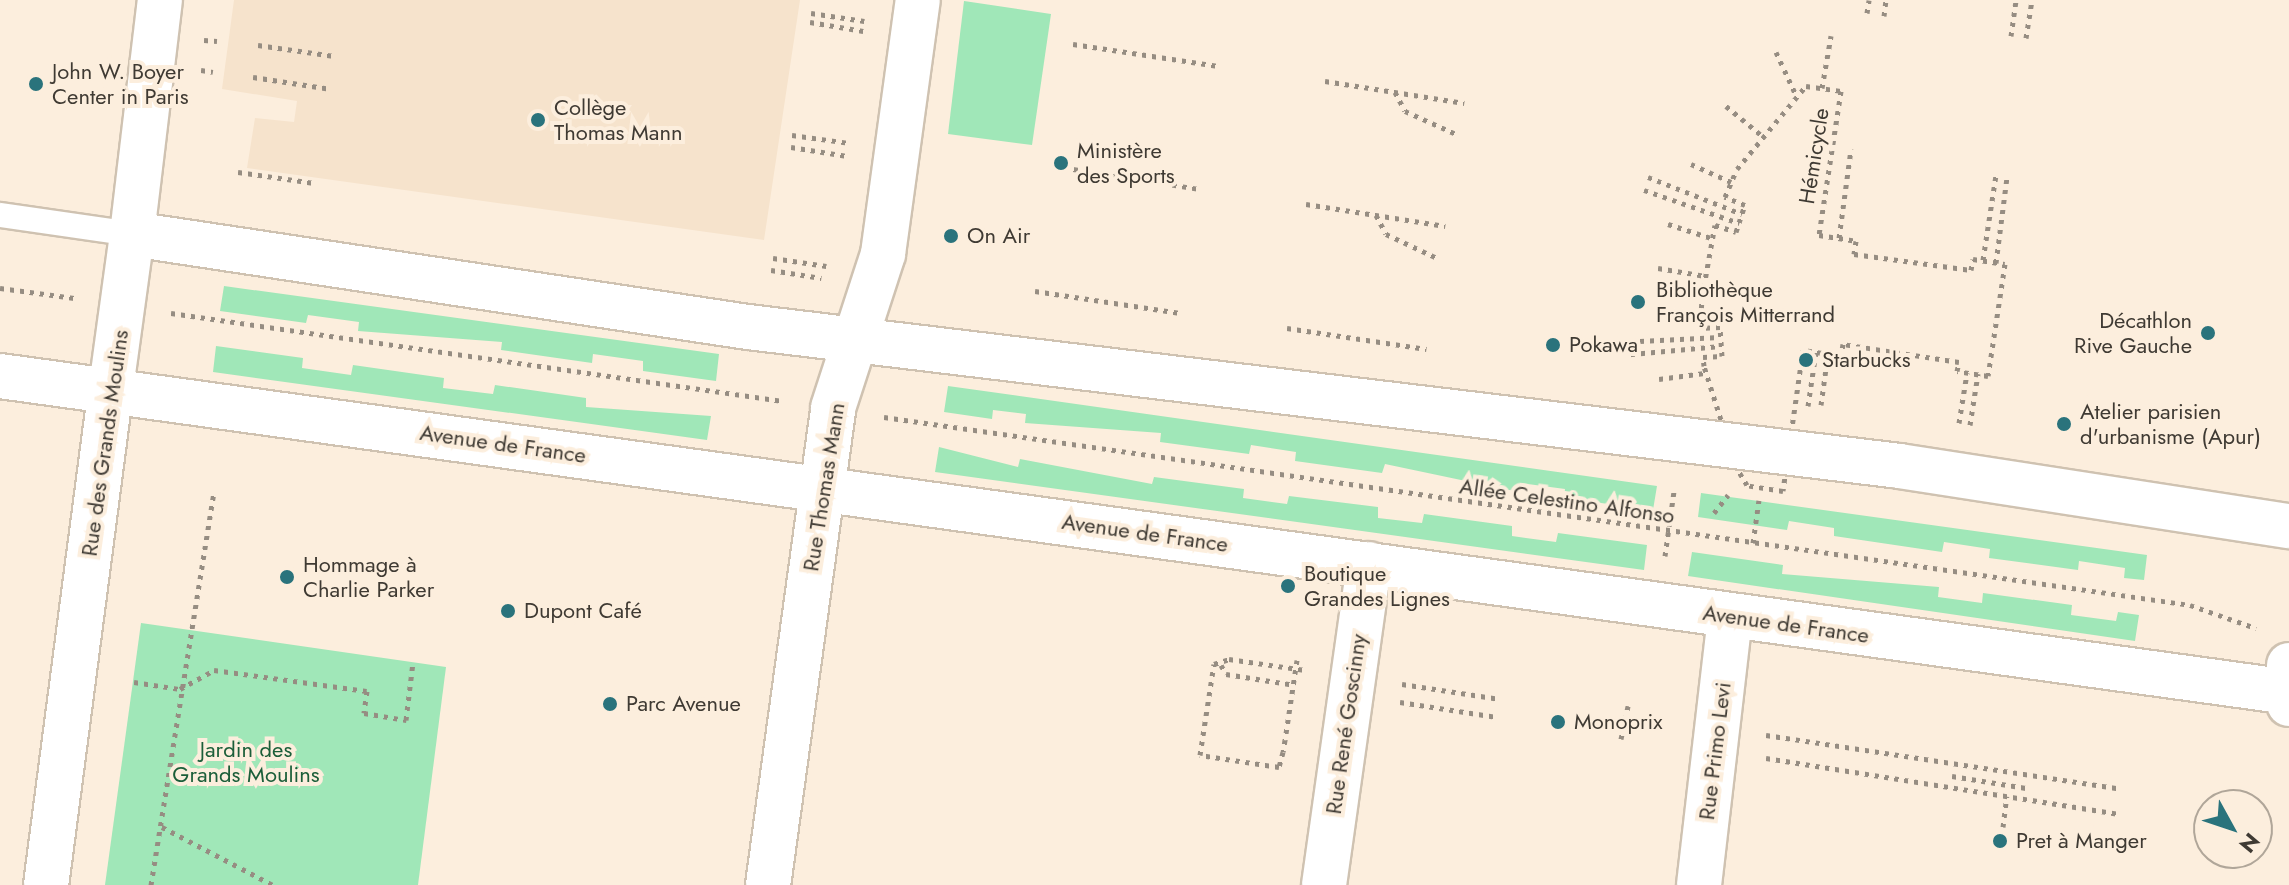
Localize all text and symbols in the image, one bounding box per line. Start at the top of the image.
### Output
place label: John W. Boyer Center in Paris [52,58,189,110]
marker: John W. Boyer Center in Paris [27,75,45,93]
place label: Collège Thomas Mann [554,94,683,146]
street label: Hémicycle [1793,106,1835,206]
marker: Collège Thomas Mann [529,111,547,129]
place label: Ministère des Sports [1077,137,1175,188]
marker: Ministère des Sports [1052,154,1070,172]
place label: On Air [967,223,1030,249]
marker: On Air [942,227,960,245]
place label: Bibliothèque François Mitterrand [1656,276,1835,328]
marker: Bibliothèque François Mitterrand [1627,291,1649,313]
place label: Décathlon Rive Gauche [2074,307,2192,358]
marker: Décathlon Rive Gauche [2199,324,2217,342]
street label: Rue des Grands Moulins [76,328,134,558]
place label: Pokawa [1569,332,1638,358]
marker: Pokawa [1544,336,1562,354]
place label: Starbucks [1822,347,1911,373]
marker: Starbucks [1797,351,1815,369]
place label: Atelier parisien d'urbanisme (Apur) [2080,398,2261,450]
street label: Rue Thomas Mann [798,401,850,573]
marker: Atelier parisien d'urbanisme (Apur) [2055,415,2073,433]
street label: Avenue de France [418,419,588,469]
street label: Allée Celestino Alfonso [1458,473,1676,529]
street label: Avenue de France [1060,508,1230,558]
place label: Hommage à Charlie Parker [303,551,434,602]
place label: Boutique Grandes Lignes [1304,560,1450,612]
marker: Hommage à Charlie Parker [278,568,296,586]
marker: Boutique Grandes Lignes [1279,577,1297,595]
place label: Dupont Café [524,598,642,624]
street label: Avenue de France [1701,599,1871,649]
marker: Dupont Café [499,602,517,620]
street label: Rue René Goscinny [1320,632,1372,816]
street label: Rue Primo Levi [1693,681,1737,821]
place label: Parc Avenue [626,691,741,717]
marker: Parc Avenue [601,695,619,713]
place label: Monoprix [1574,709,1662,735]
marker: Monoprix [1549,713,1567,731]
park label: Jardin des Grands Moulins [172,736,320,788]
north arrow [2193,789,2273,869]
text: N [2232,826,2268,860]
place label: Pret à Manger [2016,828,2147,854]
marker: Pret à Manger [1991,832,2009,850]

